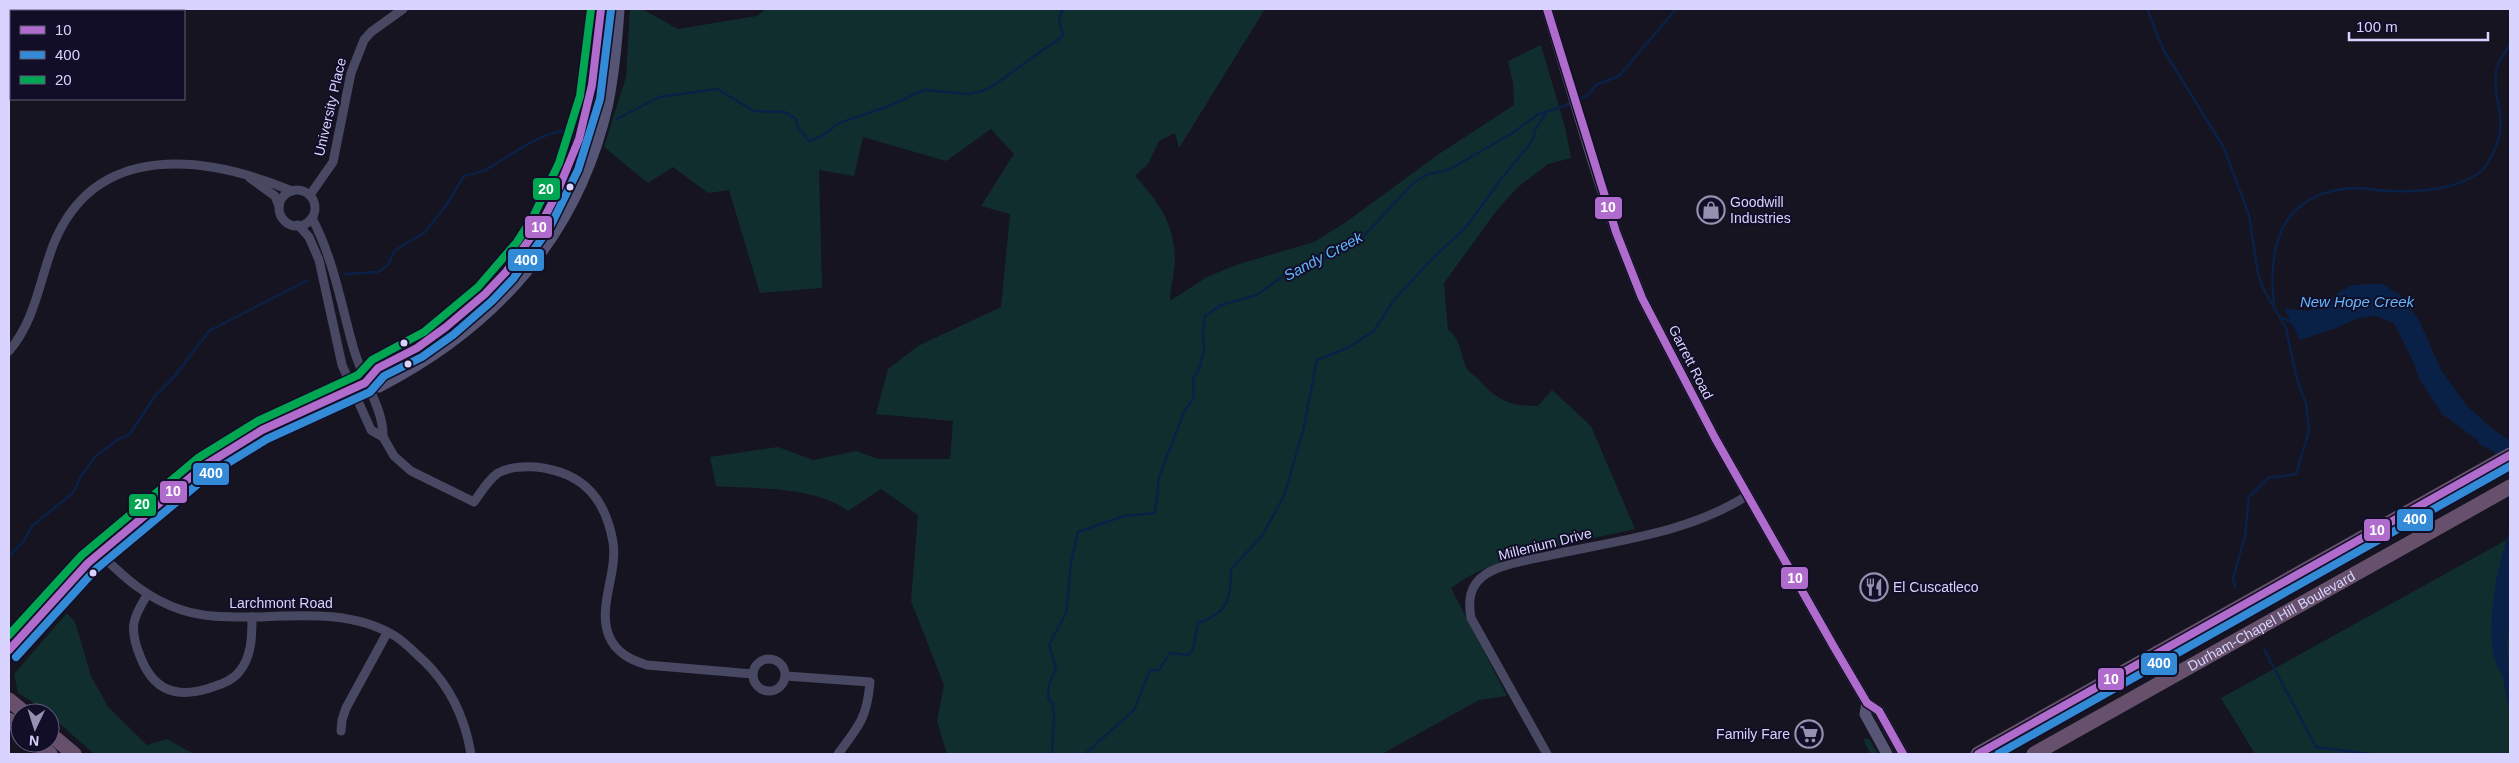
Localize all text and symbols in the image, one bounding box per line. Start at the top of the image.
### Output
legend [10,10,185,100]
scale bar [2349,10,2488,42]
text: 100 m [2356,18,2398,35]
text: 10 [55,21,72,38]
text: 400 [55,46,80,63]
street label: University Place [311,56,349,158]
text: 20 [55,71,72,88]
line badge: 20 [532,177,561,201]
text: 20 [538,181,554,197]
unlabelled marker [565,182,575,192]
place label: Goodwill Industries [1730,194,1791,226]
shop icon: Goodwill Industries [1696,195,1726,225]
line badge: 10 [1594,196,1623,220]
text: 10 [1600,199,1616,215]
line badge: 10 [524,215,553,239]
text: 10 [531,219,547,235]
water label: Sandy Creek [1281,227,1367,284]
line badge: 400 [507,248,545,272]
text: 400 [514,252,538,268]
water label: New Hope Creek [2300,293,2416,310]
street label: Garrett Road [1665,322,1717,402]
unlabelled marker [399,338,409,348]
unlabelled marker [403,359,413,369]
line badge: 400 [192,462,230,486]
text: 400 [199,465,223,481]
line badge: 10 [159,480,188,504]
text: 10 [165,483,181,499]
line badge: 20 [128,493,157,517]
text: 20 [134,496,150,512]
line badge: 400 [2396,508,2434,532]
text: 400 [2403,511,2427,527]
line badge: 10 [2363,518,2391,542]
text: 10 [2369,522,2385,538]
street label: Millenium Drive [1497,525,1594,563]
line badge: 10 [1780,566,1809,590]
unlabelled marker [88,568,98,578]
street label: Durham-Chapel Hill Boulevard [2185,568,2358,674]
text: 10 [1787,570,1803,586]
restaurant icon: El Cuscatleco [1859,572,1889,602]
place label: El Cuscatleco [1893,579,1979,595]
street label: Larchmont Road [229,595,333,611]
line badge: 400 [2140,652,2178,676]
text: 400 [2147,655,2171,671]
line badge: 10 [2097,667,2125,691]
text: 10 [2103,671,2119,687]
north arrow [10,703,60,753]
supermarket icon: Family Fare [1794,719,1824,749]
place label: Family Fare [1716,726,1790,742]
text: N [28,733,40,749]

